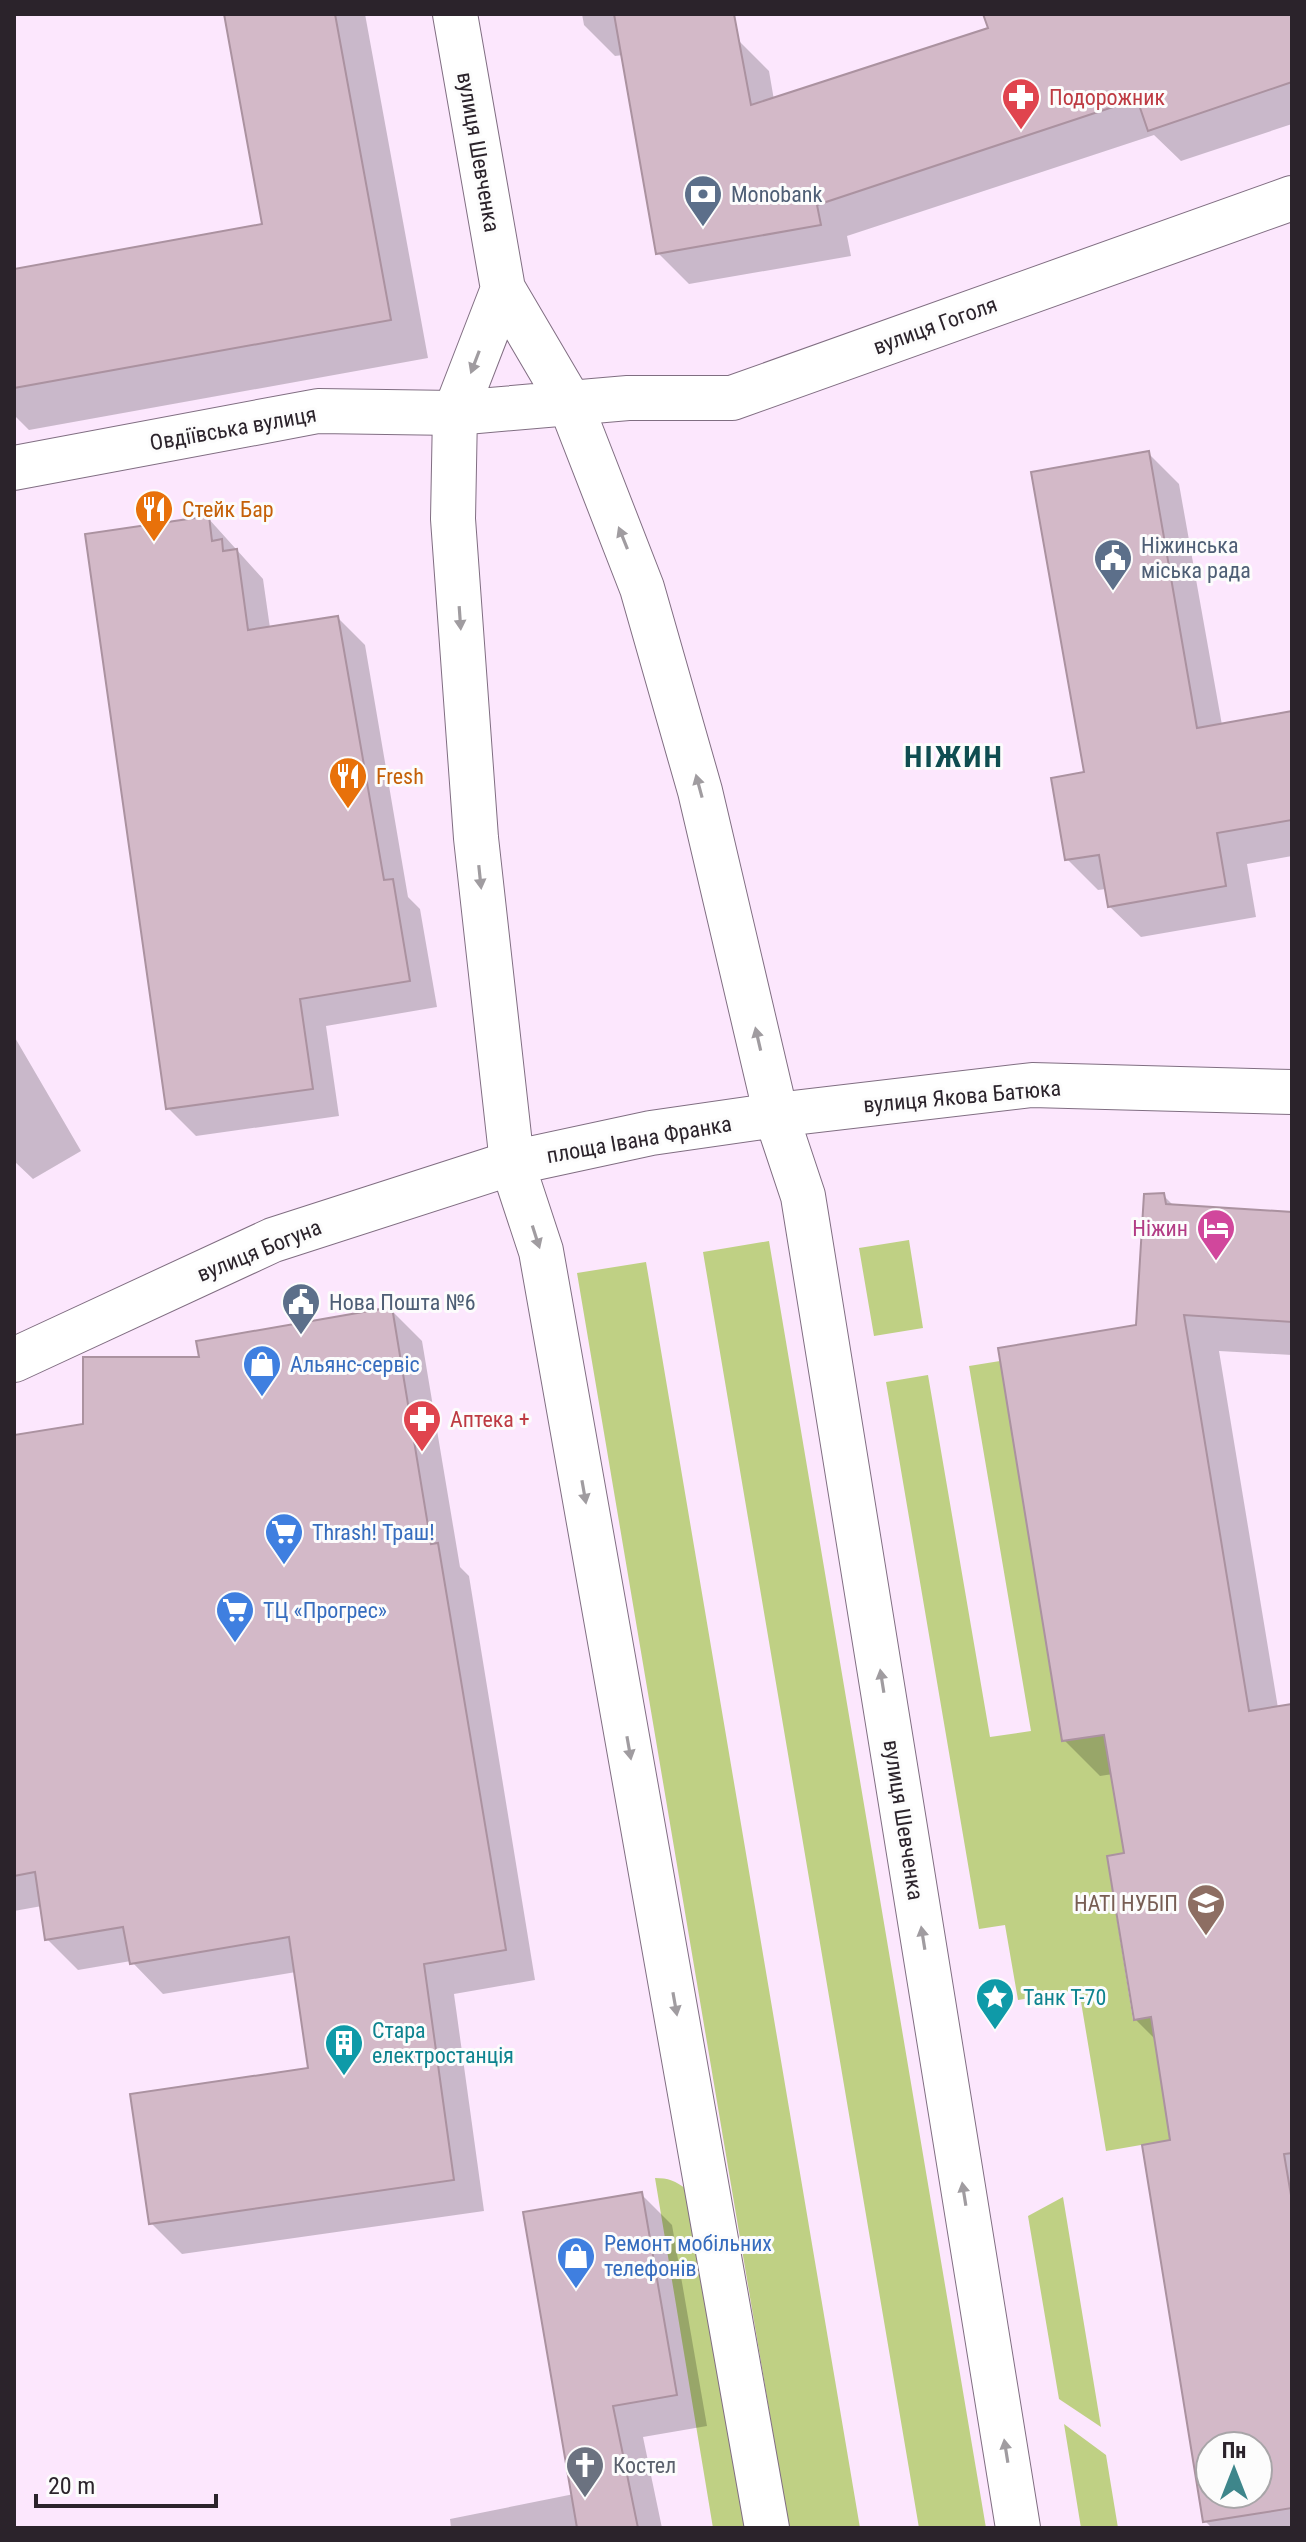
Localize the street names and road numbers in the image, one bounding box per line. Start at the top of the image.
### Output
street label: вулиця Шевченка [452,70,505,234]
street label: вулиця Гоголя [870,292,1000,359]
street label: Овдіївська вулиця [148,402,318,455]
street label: вулиця Якова Батюка [862,1075,1062,1118]
street label: площа Івана Франка [545,1111,734,1168]
street label: вулиця Богуна [193,1214,325,1287]
street label: вулиця Шевченка [878,1738,929,1902]

